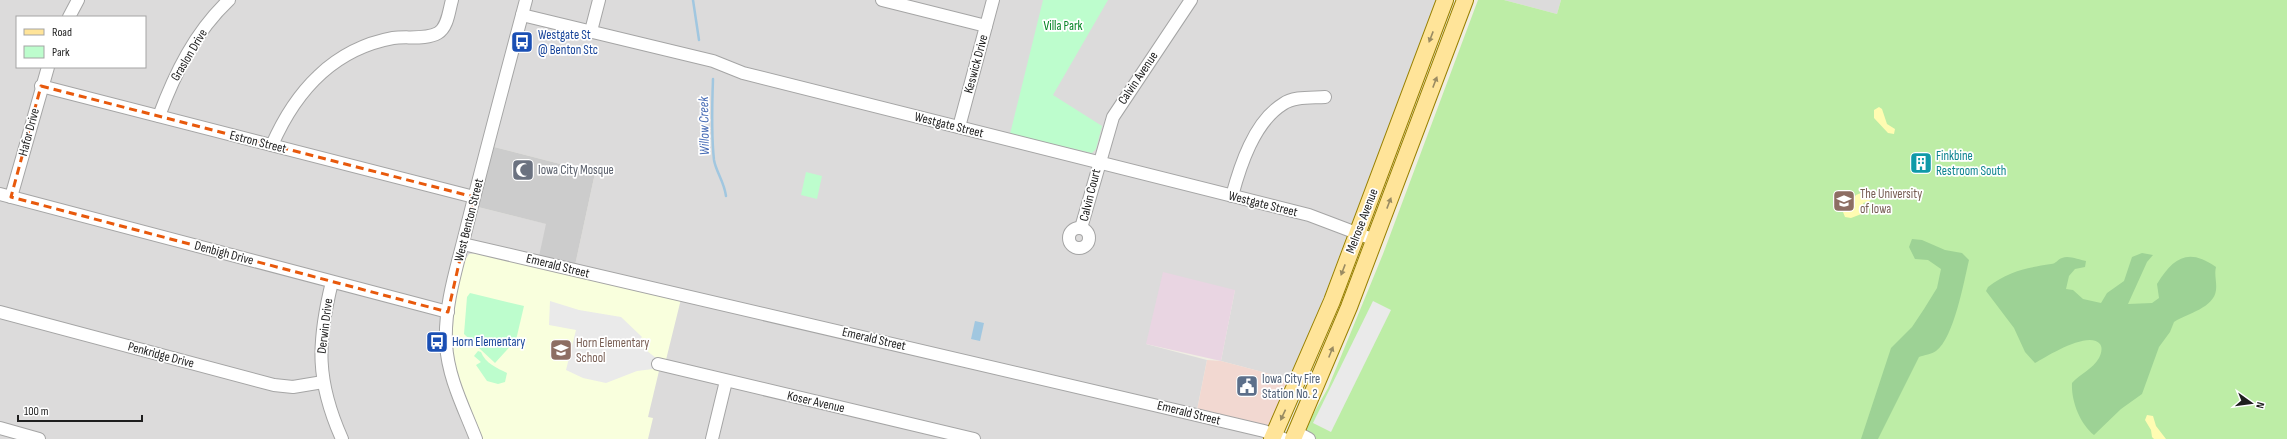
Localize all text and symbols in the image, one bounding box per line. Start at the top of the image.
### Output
legend [16,16,146,68]
park label: Villa Park [1043,18,1083,34]
text: Road [52,25,72,40]
street label: Graslon Drive [167,26,211,84]
place label: Westgate St @ Benton Stc [538,27,598,58]
bus stop icon: Westgate St @ Benton Stc [509,29,535,55]
one-way arrow [1428,31,1434,43]
street label: Keswick Drive [960,33,992,95]
text: Park [52,45,70,60]
street label: Calvin Avenue [1114,48,1162,108]
one-way arrow [1432,75,1438,87]
water label: Willow Creek [695,96,713,155]
street label: Hafor Drive [15,106,43,158]
street label: Westgate Street [913,109,985,141]
street label: Estron Street [228,127,288,157]
place label: Finkbine Restroom South [1936,148,2006,179]
building icon: Finkbine Restroom South [1908,150,1934,176]
mosque icon: Iowa City Mosque [510,157,536,183]
place label: Iowa City Mosque [538,162,614,178]
street label: Calvin Court [1076,167,1104,223]
street label: West Benton Street [451,177,487,263]
street label: Melrose Avenue [1342,186,1382,256]
place label: The University of Iowa [1860,186,1922,217]
street label: Westgate Street [1227,188,1299,220]
school or university icon: The University of Iowa [1831,188,1857,214]
one-way arrow [1386,197,1392,209]
street label: Denbigh Drive [193,237,255,269]
street label: Emerald Street [525,250,591,282]
one-way arrow [1340,264,1346,276]
street label: Derwin Drive [314,297,336,355]
street label: Emerald Street [841,324,907,354]
bus stop icon: Horn Elementary [424,329,450,355]
place label: Horn Elementary [452,334,525,350]
place label: Horn Elementary School [576,335,649,366]
school or university icon: Horn Elementary School [548,337,574,363]
street label: Penkridge Drive [126,338,196,372]
one-way arrow [1328,346,1334,358]
place label: Iowa City Fire Station No. 2 [1262,371,1320,402]
public building icon: Iowa City Fire Station No. 2 [1234,373,1260,399]
north arrow [2231,383,2271,423]
street label: Koser Avenue [786,388,846,416]
scale bar [18,397,142,423]
street label: Emerald Street [1156,397,1222,429]
text: N [2253,401,2267,410]
text: 100 m [24,404,49,419]
one-way arrow [1280,410,1286,421]

